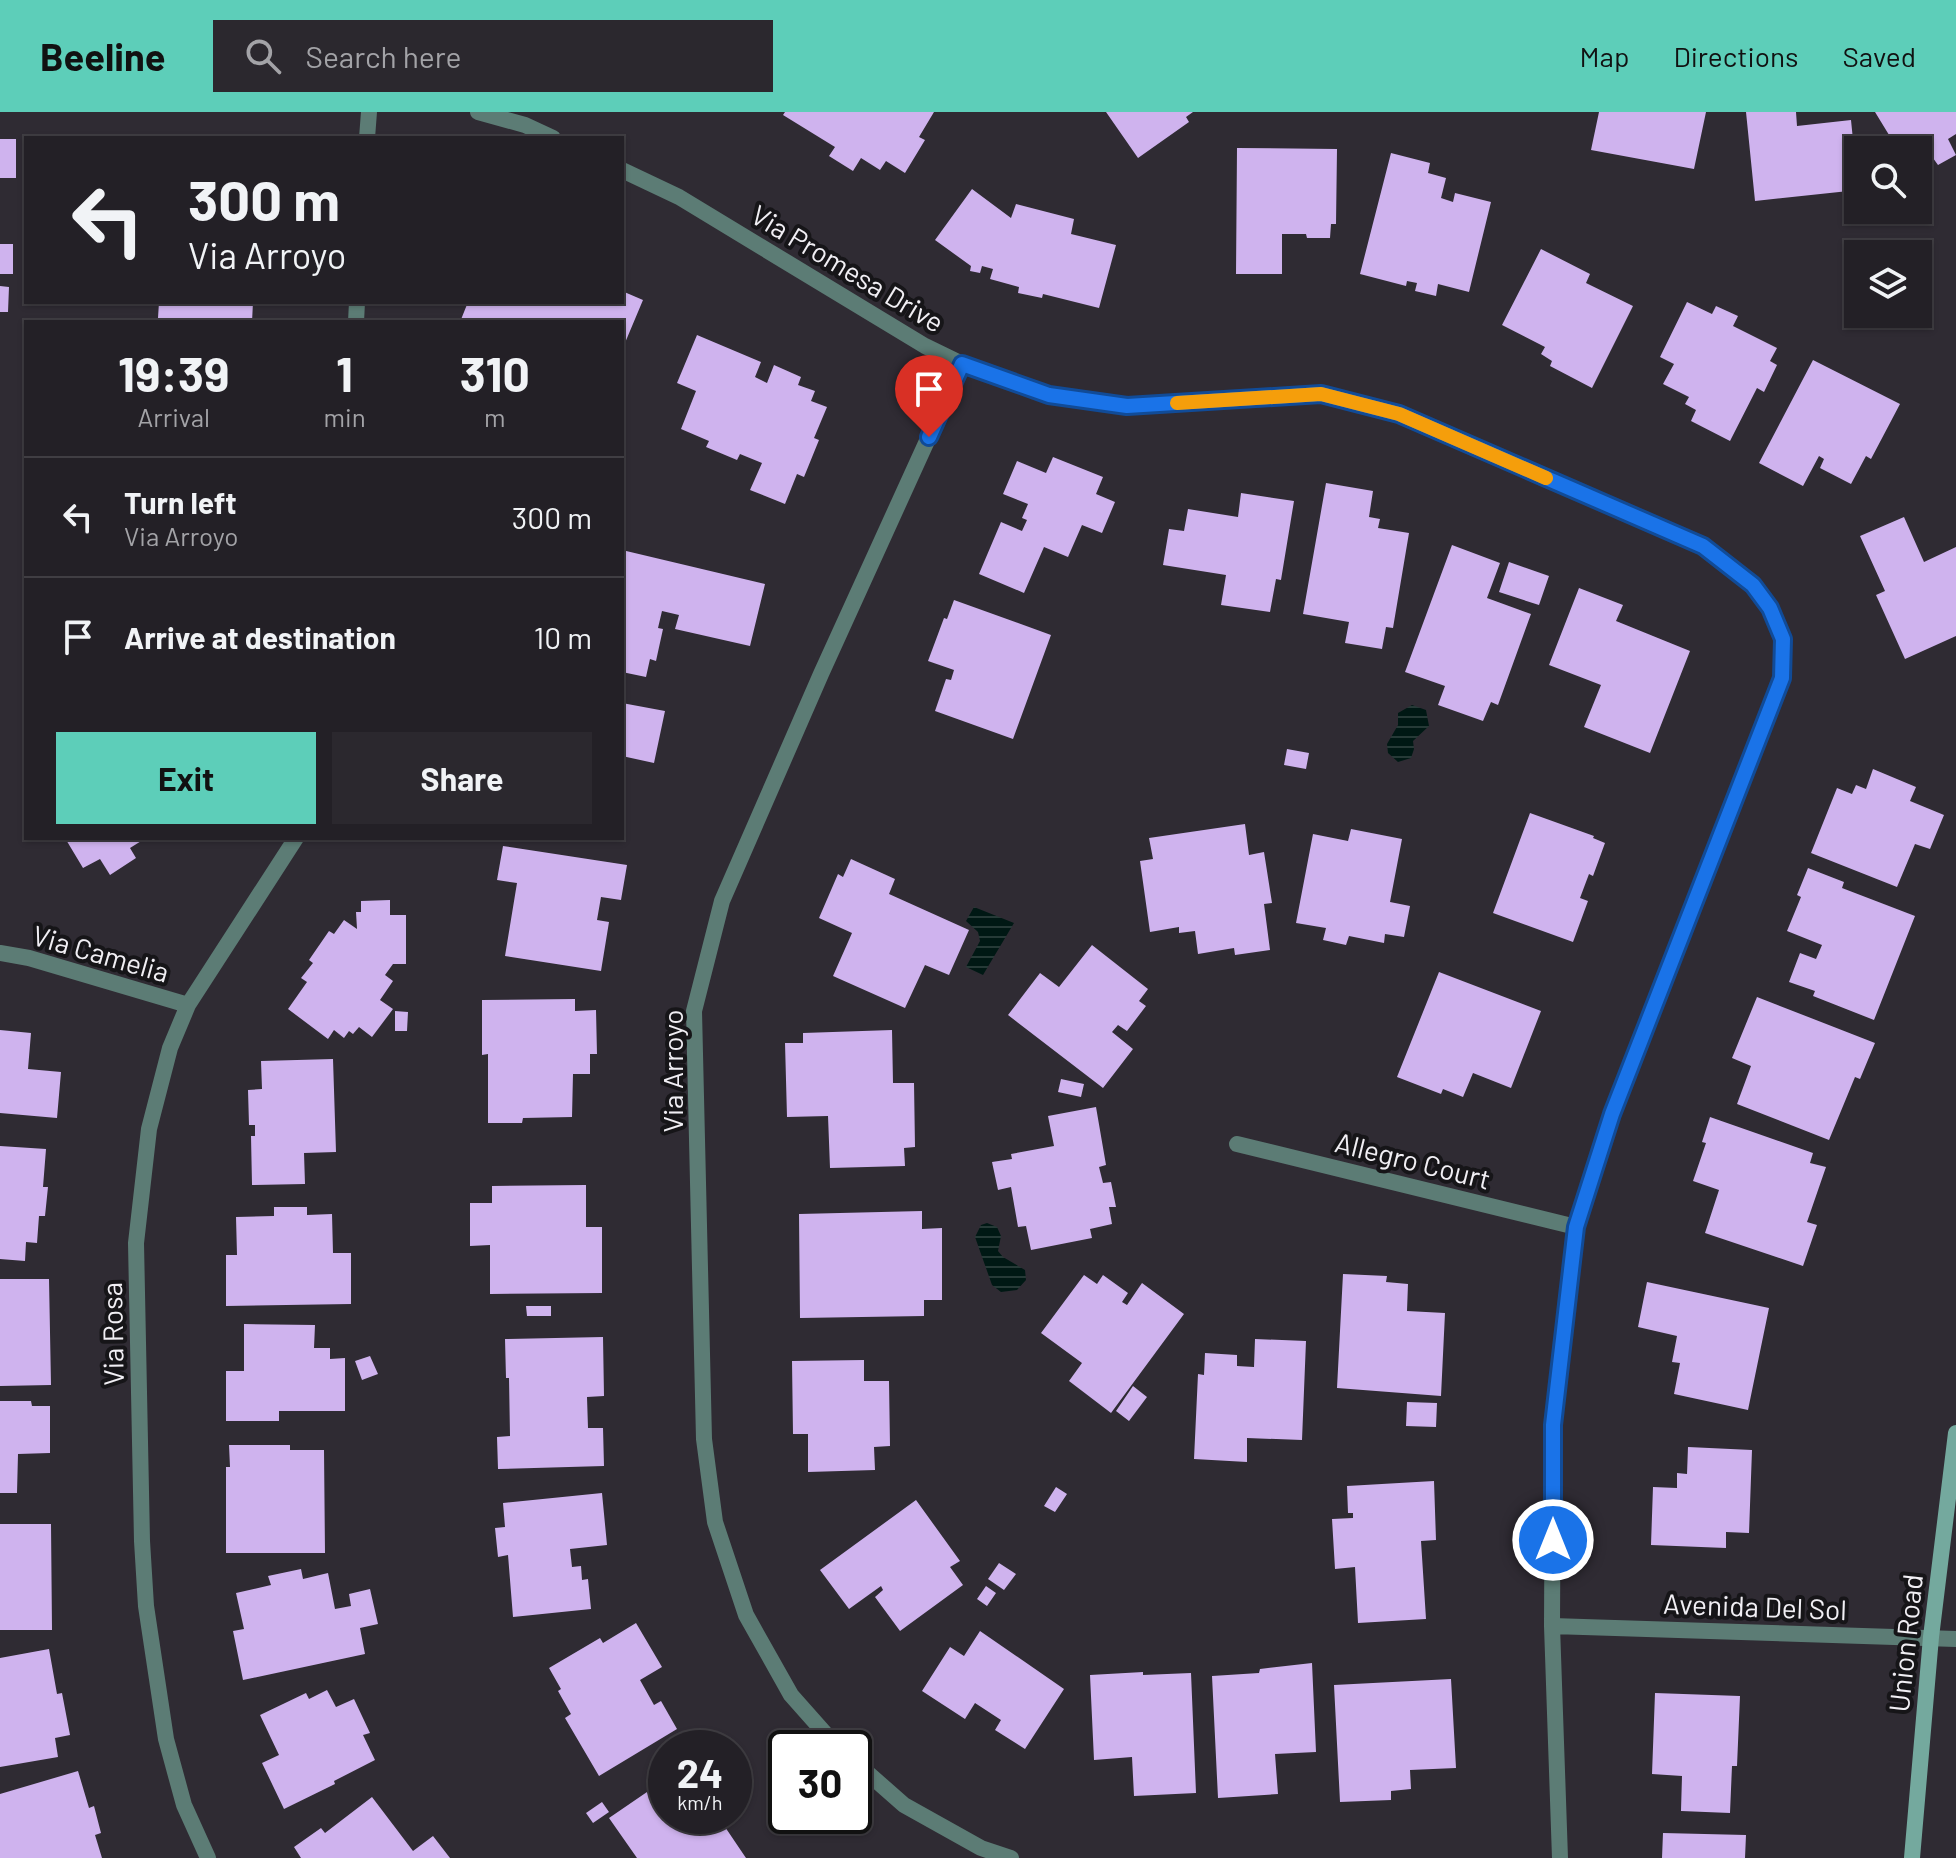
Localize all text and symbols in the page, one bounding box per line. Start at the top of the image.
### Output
search box [213,20,773,92]
text: Beeline [40,33,165,79]
icon: search [241,34,285,78]
text: Search here [305,38,461,74]
text: Map [1580,39,1629,73]
text: Directions [1673,39,1799,73]
text: Saved [1843,39,1916,73]
map controls [1844,136,1932,328]
button: search [1844,136,1932,224]
text: 300 m [188,165,340,232]
icon: left [56,168,160,272]
street label: Via Promesa Drive [745,197,951,339]
text: Via Arroyo [188,233,346,276]
button: layers [1844,240,1932,328]
text: 19:39 [118,344,229,402]
text: 1 [336,344,353,402]
text: 310 [460,344,530,402]
pin [895,355,963,437]
icon: arrive [907,367,951,411]
text: Arrival [137,401,210,432]
text: min [324,401,366,432]
text: m [484,401,506,432]
text: Turn left [124,484,237,520]
icon: left [56,495,100,539]
text: 300 m [512,499,592,535]
text: Via Arroyo [124,520,238,551]
icon: arrive [56,615,100,659]
text: Arrive at destination [124,619,396,655]
text: 10 m [534,619,592,655]
button: Exit [56,732,316,824]
button: Share [332,732,592,824]
street label: Via Camelia [29,917,173,989]
street label: Via Arroyo [655,1009,689,1133]
street label: Allegro Court [1332,1124,1494,1196]
street label: Via Rosa [94,1282,130,1386]
position arrow [1511,1498,1595,1582]
street label: Union Road [1881,1572,1929,1714]
street label: Avenida Del Sol [1663,1586,1847,1626]
speed limit sign: 30 [768,1730,872,1834]
text: 24 [677,1748,723,1796]
text: km/h [677,1790,723,1814]

